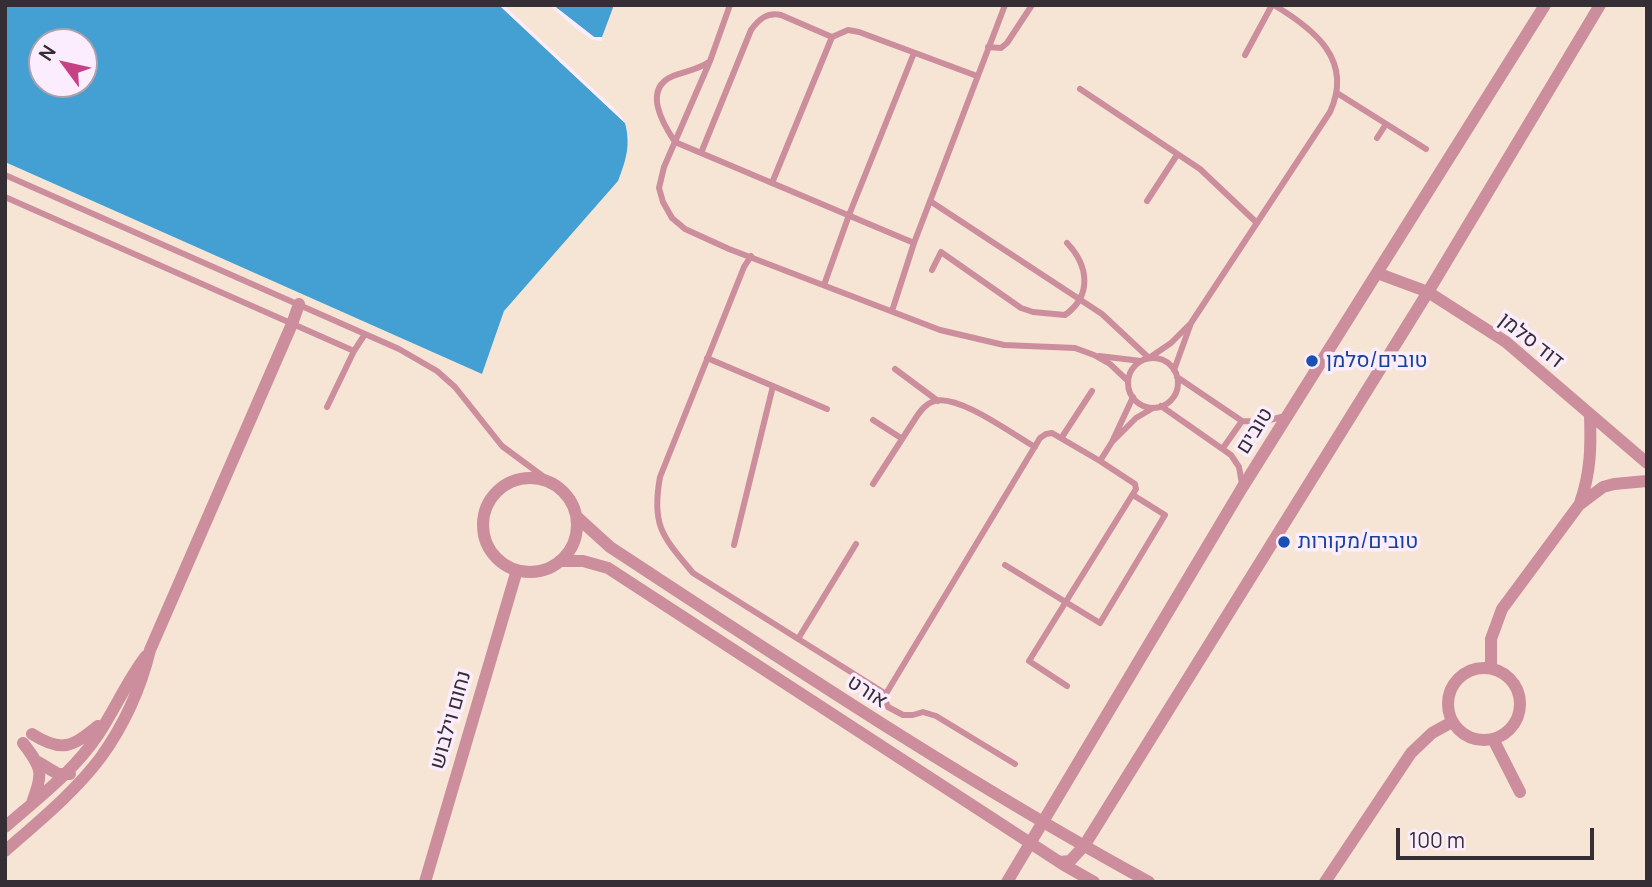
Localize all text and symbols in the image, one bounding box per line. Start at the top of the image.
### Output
north arrow [28,28,98,98]
text: N [32,40,62,65]
street label: דוד סלמן [1493,308,1569,374]
place label: טובים/סלמן [1326,348,1428,374]
marker: טובים/סלמן [1304,353,1320,369]
street label: טובים [1231,403,1279,459]
place label: טובים/מקורות [1298,529,1418,555]
marker: טובים/מקורות [1276,534,1292,550]
street label: נחום וילבוש [425,668,477,772]
street label: אורט [842,670,892,714]
scale bar [1400,814,1598,858]
text: 100 m [1409,826,1465,854]

